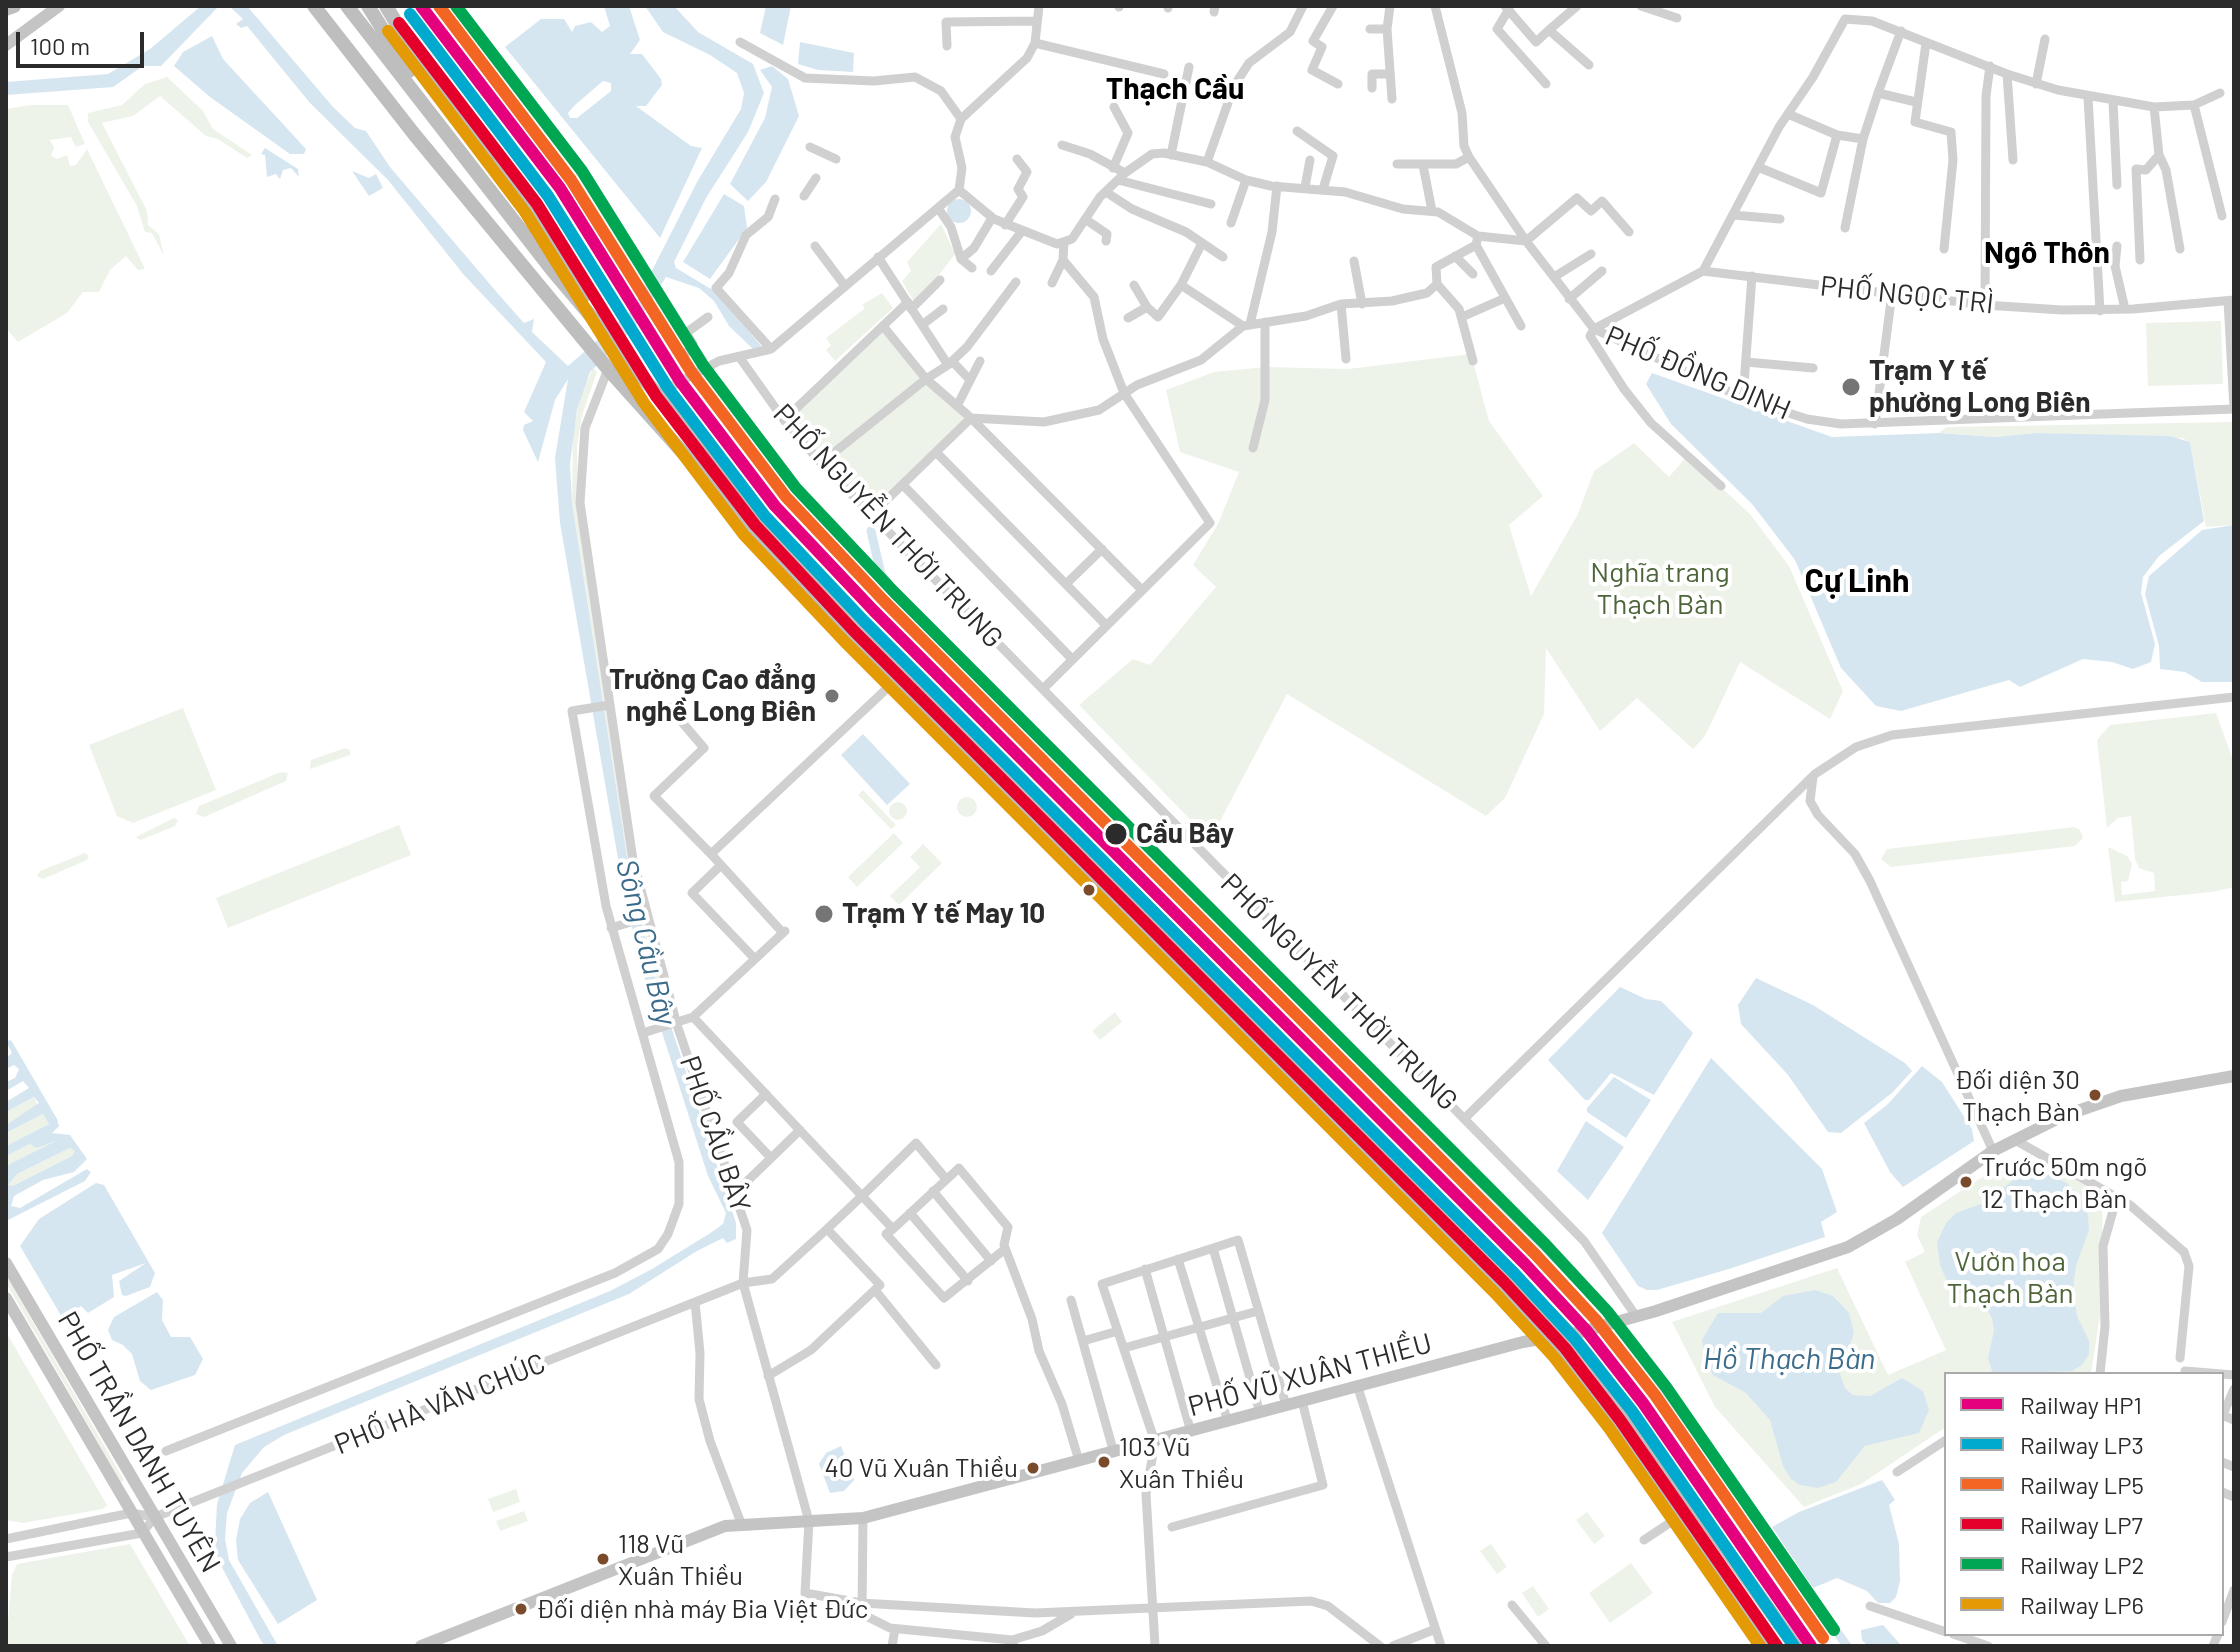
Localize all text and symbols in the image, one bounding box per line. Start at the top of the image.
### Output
scale bar [20,16,148,66]
text: 100 m [30,31,90,60]
district label: Thạch Cầu [1106,71,1244,107]
district label: Ngô Thôn [1984,235,2110,271]
street label: PHỐ NGỌC TRÌ [1819,269,1995,321]
street label: PHỐ ĐỒNG DINH [1600,319,1796,427]
place label: Trạm Y tế phường Long Biên [1869,354,2091,420]
marker: Trạm Y tế phường Long Biên [1840,376,1862,398]
street label: PHỐ NGUYỄN THỜI TRUNG [766,397,1010,655]
park label: Nghĩa trang Thạch Bàn [1590,556,1730,622]
district label: Cự Linh [1805,562,1909,600]
place label: Trường Cao đẳng nghề Long Biên [609,663,816,729]
marker: Trường Cao đẳng nghề Long Biên [823,687,841,705]
place label: Cầu Bây [1136,817,1234,851]
marker: Cầu Bây [1103,821,1129,847]
water label: Sông Cầu Bây [608,855,684,1029]
street label: PHỐ NGUYỄN THỜI TRUNG [1214,867,1464,1117]
unlabelled marker [1081,882,1097,898]
place label: Trạm Y tế May 10 [842,897,1045,931]
marker: Trạm Y tế May 10 [813,903,835,925]
street label: PHỐ CẦU BÂY [673,1051,757,1217]
place label: Đối diện 30 Thạch Bàn [1954,1064,2080,1126]
marker: Đối diện 30 Thạch Bàn [2087,1087,2103,1103]
place label: Trước 50m ngõ 12 Thạch Bàn [1981,1151,2147,1212]
marker: Trước 50m ngõ 12 Thạch Bàn [1958,1174,1974,1190]
park label: Vườn hoa Thạch Bàn [1946,1245,2074,1311]
street label: PHỐ TRẦN DANH TUYÊN [51,1306,227,1578]
street label: PHỐ VŨ XUÂN THIỀU [1185,1326,1435,1424]
water label: Hồ Thạch Bàn [1703,1341,1875,1377]
street label: PHỐ HÀ VĂN CHÚC [330,1346,550,1462]
legend [1944,1372,2224,1636]
text: Railway HP1 [2020,1390,2142,1419]
text: Railway LP3 [2020,1430,2144,1459]
place label: 103 Vũ Xuân Thiều [1119,1431,1244,1492]
place label: 40 Vũ Xuân Thiều [825,1452,1018,1484]
marker: 103 Vũ Xuân Thiều [1096,1454,1112,1470]
marker: 40 Vũ Xuân Thiều [1025,1460,1041,1476]
text: Railway LP5 [2020,1470,2144,1499]
text: Railway LP7 [2020,1510,2143,1539]
place label: 118 Vũ Xuân Thiều [618,1528,743,1590]
text: Railway LP2 [2020,1550,2144,1579]
marker: 118 Vũ Xuân Thiều [595,1551,611,1567]
text: Railway LP6 [2020,1590,2144,1619]
place label: Đối diện nhà máy Bia Việt Đức [536,1593,868,1625]
marker: Đối diện nhà máy Bia Việt Đức [513,1601,529,1617]

